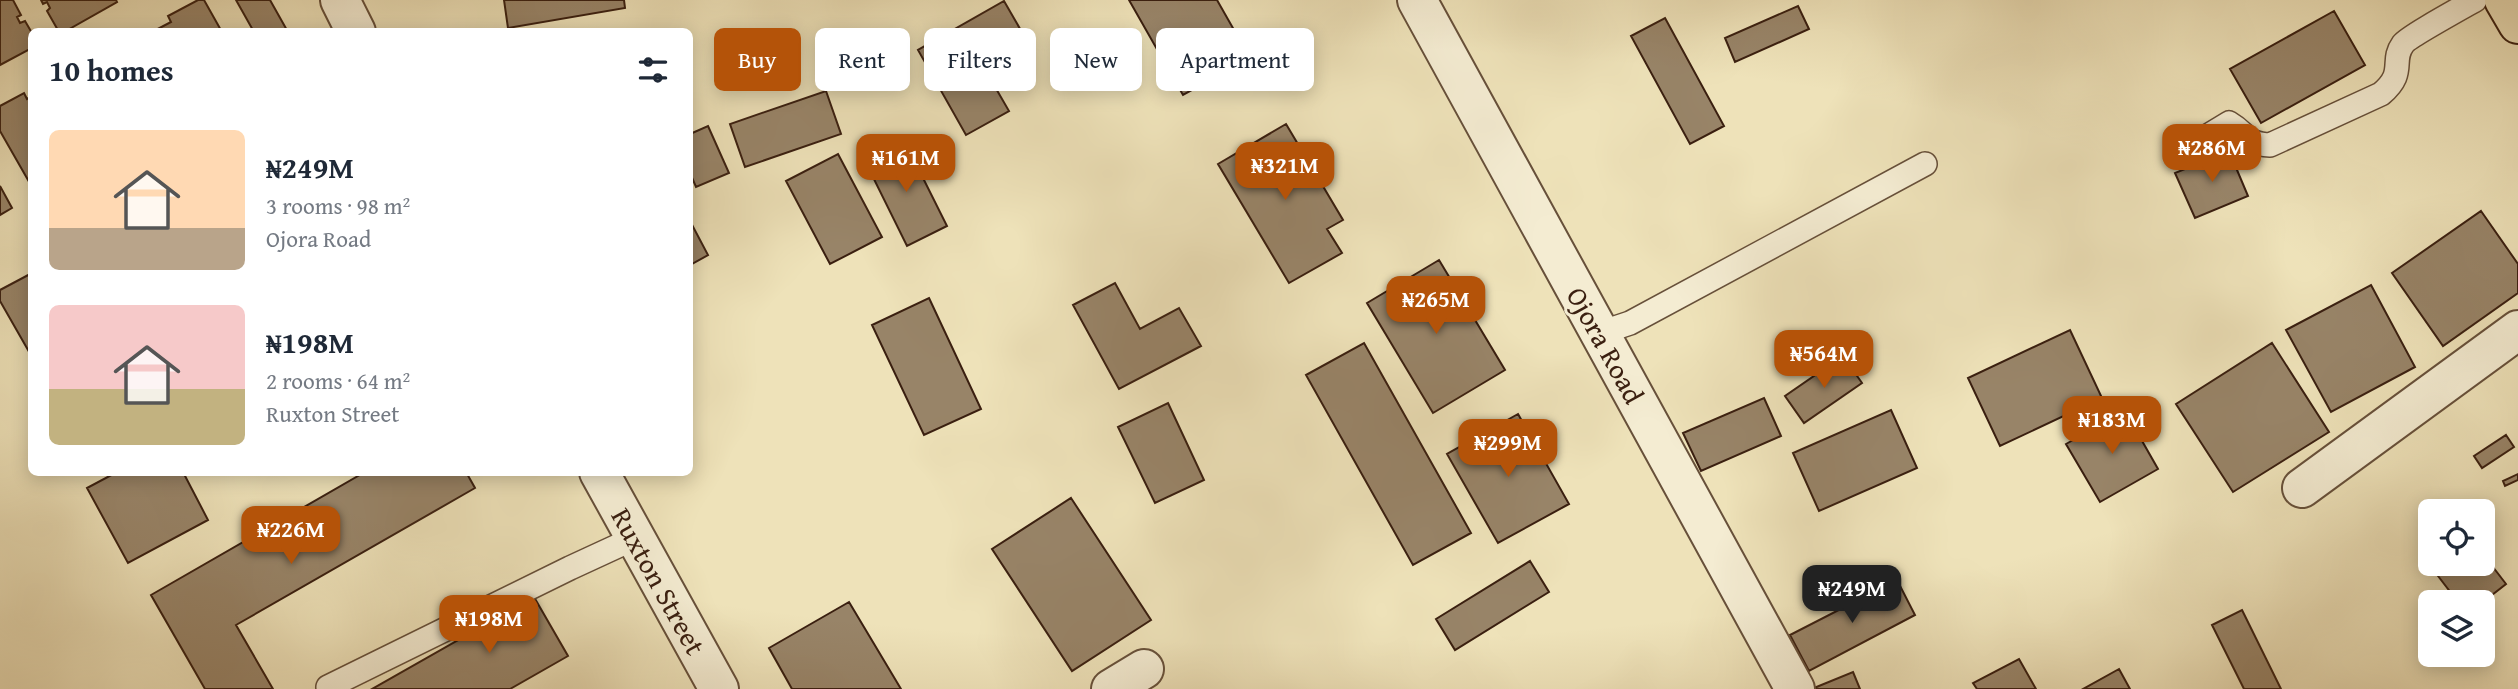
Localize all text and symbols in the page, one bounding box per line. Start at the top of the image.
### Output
chip: Buy [714,28,801,91]
chip: Rent [815,28,910,91]
chip: Filters [924,28,1036,91]
chip: New [1050,28,1142,91]
chip: Apartment [1156,28,1314,91]
text: 10 homes [49,48,174,92]
icon: filters [634,51,672,89]
pin: ₦286M [2163,124,2261,184]
text: ₦286M [2178,130,2246,163]
pin: ₦161M [857,134,955,194]
text: ₦161M [872,140,940,173]
pin: ₦321M [1236,142,1334,202]
text: ₦249M [266,145,354,189]
text: ₦321M [1251,148,1319,181]
icon: home [105,158,189,242]
text: 3 rooms · 98 m² [266,189,410,222]
text: Ojora Road [266,222,371,255]
pin: ₦265M [1387,276,1485,336]
street label: Ojora Road [1557,279,1655,411]
text: ₦265M [1402,282,1470,315]
text: ₦198M [266,320,354,364]
pin: ₦564M [1775,330,1873,390]
icon: home [105,333,189,417]
text: ₦564M [1790,336,1858,369]
text: 2 rooms · 64 m² [266,364,410,397]
pin: ₦183M [2063,396,2161,456]
text: Ruxton Street [266,397,399,430]
text: ₦183M [2078,402,2146,435]
pin: ₦299M [1459,420,1557,479]
text: ₦299M [1474,425,1542,458]
map controls [2418,499,2495,667]
button: locate [2418,499,2495,576]
street label: Ruxton Street [602,500,716,662]
pin: ₦226M [242,506,340,566]
text: ₦226M [257,512,325,545]
pin: ₦249M [1803,566,1901,625]
text: ₦249M [1818,571,1886,604]
button: layers [2418,590,2495,667]
pin: ₦198M [440,596,538,655]
text: ₦198M [455,601,523,634]

